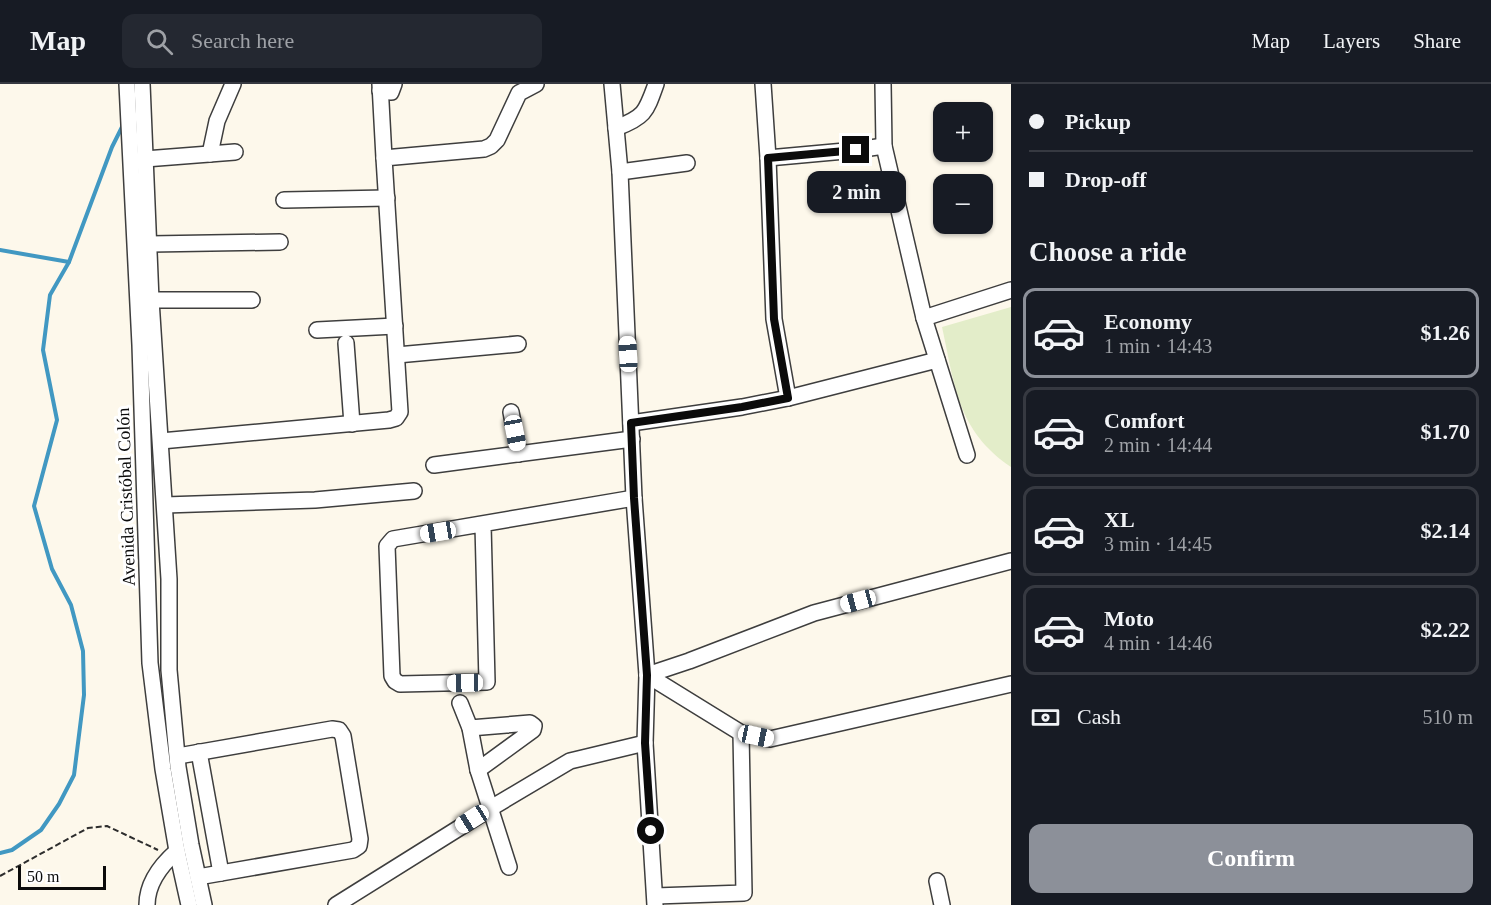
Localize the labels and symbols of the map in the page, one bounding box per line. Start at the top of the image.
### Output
route end [842,136,869,163]
callout: 2 min [806,171,906,213]
car [618,336,638,372]
street label: Avenida Cristóbal Colón [113,407,139,587]
car [503,414,527,452]
car [419,520,457,544]
car [838,588,878,614]
car [447,674,483,692]
car [737,723,775,749]
car [452,802,492,836]
route start [637,817,664,844]
scale bar [18,863,106,890]

